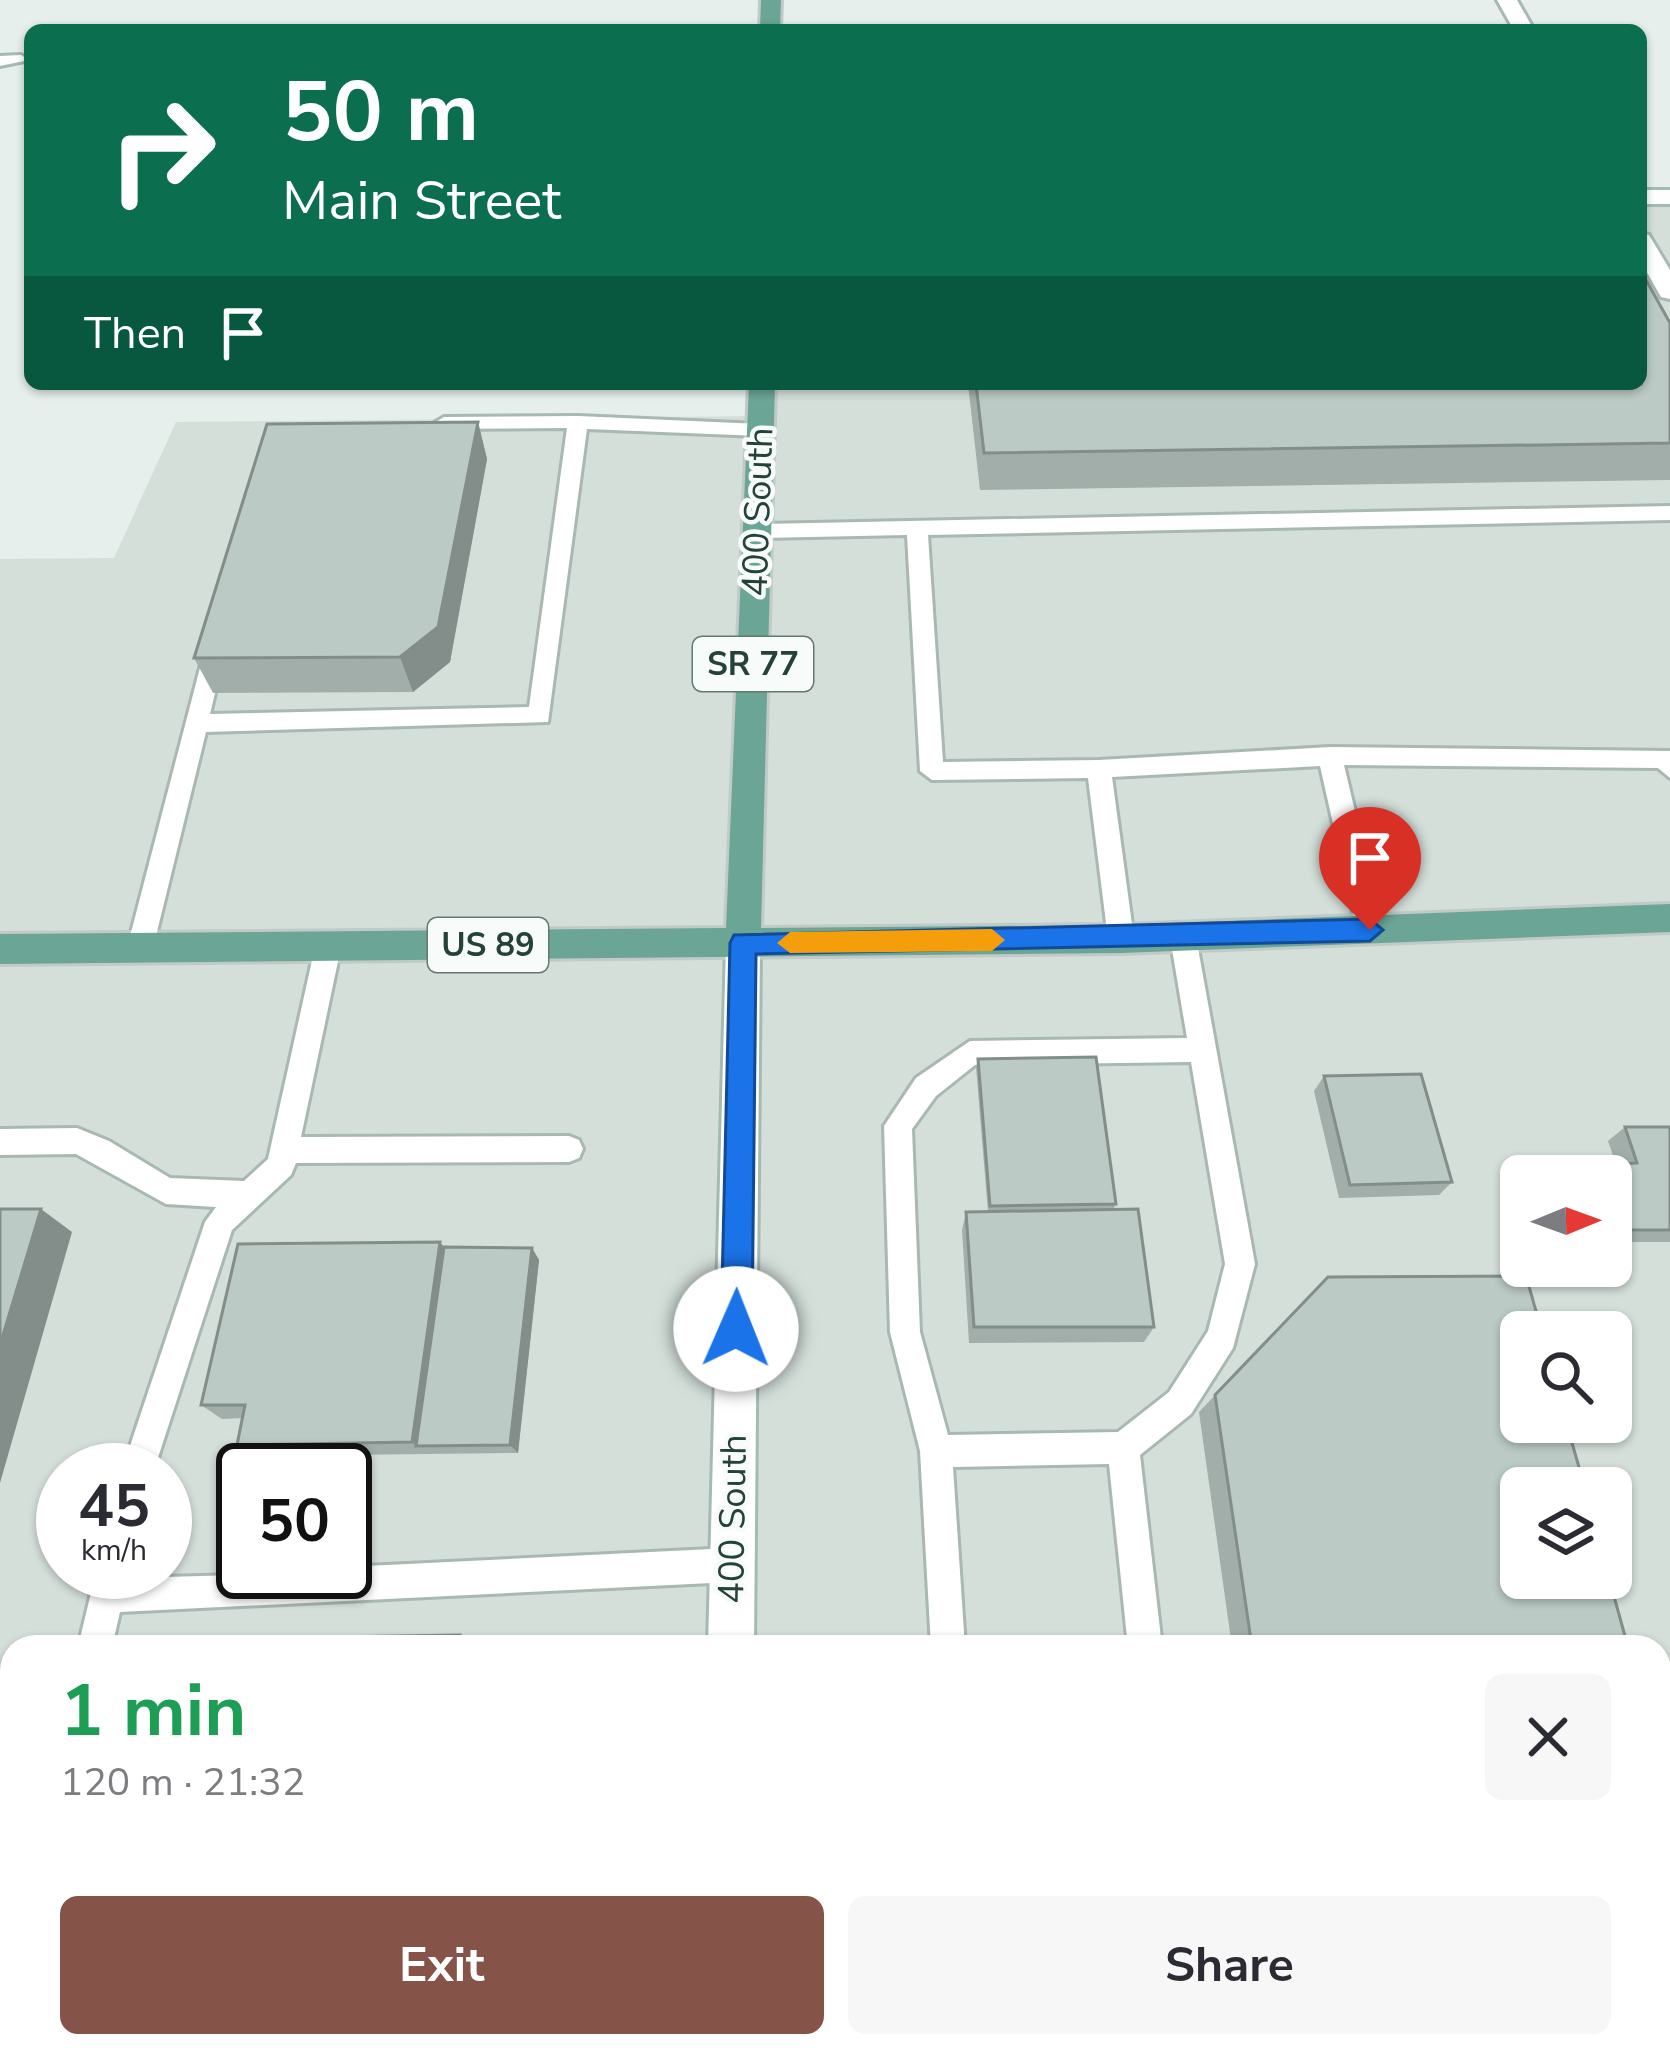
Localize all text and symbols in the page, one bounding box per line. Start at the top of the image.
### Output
text: 50 m [282,55,479,170]
icon: right [84,72,240,228]
text: Main Street [282,164,561,238]
icon: arrive [210,300,276,366]
text: Then [84,303,186,364]
street label: 400 South [731,426,785,598]
road number: SR 77 [693,637,813,691]
pin [1319,807,1421,930]
icon: arrive [1337,825,1403,891]
road number: US 89 [428,918,548,972]
north arrow [1500,1155,1632,1287]
map controls [1500,1155,1632,1599]
position arrow [673,1266,799,1392]
button: search [1500,1311,1632,1443]
street label: 400 South [707,1434,759,1604]
speed limit sign: 50 [216,1443,372,1599]
text: 45 [78,1465,150,1547]
button: layers [1500,1467,1632,1599]
text: km/h [81,1530,147,1571]
text: 1 min [60,1662,246,1760]
button: close [1485,1674,1611,1800]
text: 120 m · 21:32 [60,1756,305,1809]
button: Exit [60,1896,824,2034]
button: Share [848,1896,1611,2034]

